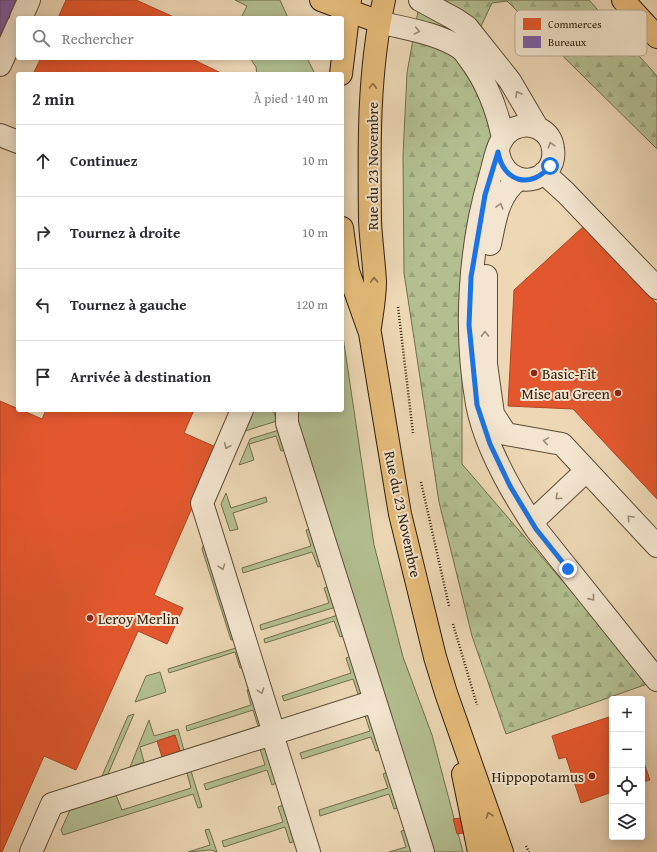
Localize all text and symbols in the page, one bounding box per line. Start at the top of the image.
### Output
legend [515,10,647,56]
search box [16,16,344,60]
text: Commerces [548,16,602,32]
icon: search [30,27,52,49]
one-way arrow [414,27,420,35]
text: Rechercher [62,28,134,49]
text: Bureaux [548,34,587,50]
one-way arrow [368,83,377,89]
text: 2 min [32,86,74,111]
text: À pied · 140 m [253,89,328,108]
one-way arrow [515,91,522,98]
street label: Rue du 23 Novembre [362,102,383,230]
one-way arrow [547,141,556,148]
icon: ahead [32,150,54,172]
text: Continuez [70,150,138,171]
text: 10 m [302,151,328,170]
route start [541,157,559,175]
one-way arrow [495,203,504,210]
icon: right [32,222,54,244]
text: Tournez à droite [70,222,180,243]
text: 10 m [302,223,328,242]
one-way arrow [370,277,378,283]
icon: left [32,294,54,316]
text: Tournez à gauche [70,294,187,315]
text: 120 m [296,295,328,314]
one-way arrow [481,331,490,337]
place label: Basic-Fit [542,363,597,384]
icon: arrive [32,366,54,388]
text: Arrivée à destination [70,366,211,387]
marker: Basic-Fit [529,368,539,378]
place label: Mise au Green [521,383,611,404]
marker: Mise au Green [613,388,623,398]
one-way arrow [542,437,549,446]
one-way arrow [223,442,231,449]
street label: Rue du 23 Novembre [379,449,427,579]
one-way arrow [555,493,563,500]
one-way arrow [628,515,635,523]
route end [559,560,577,578]
one-way arrow [217,564,226,571]
one-way arrow [587,593,594,601]
place label: Leroy Merlin [98,608,180,629]
marker: Leroy Merlin [85,613,95,623]
one-way arrow [256,688,265,695]
map controls [609,696,645,840]
button: + [609,696,645,732]
button: − [609,732,645,768]
place label: Hippopotamus [492,766,584,787]
button: locate [609,768,645,804]
marker: Hippopotamus [587,771,597,781]
button: layers [609,804,645,840]
one-way arrow [486,812,494,819]

